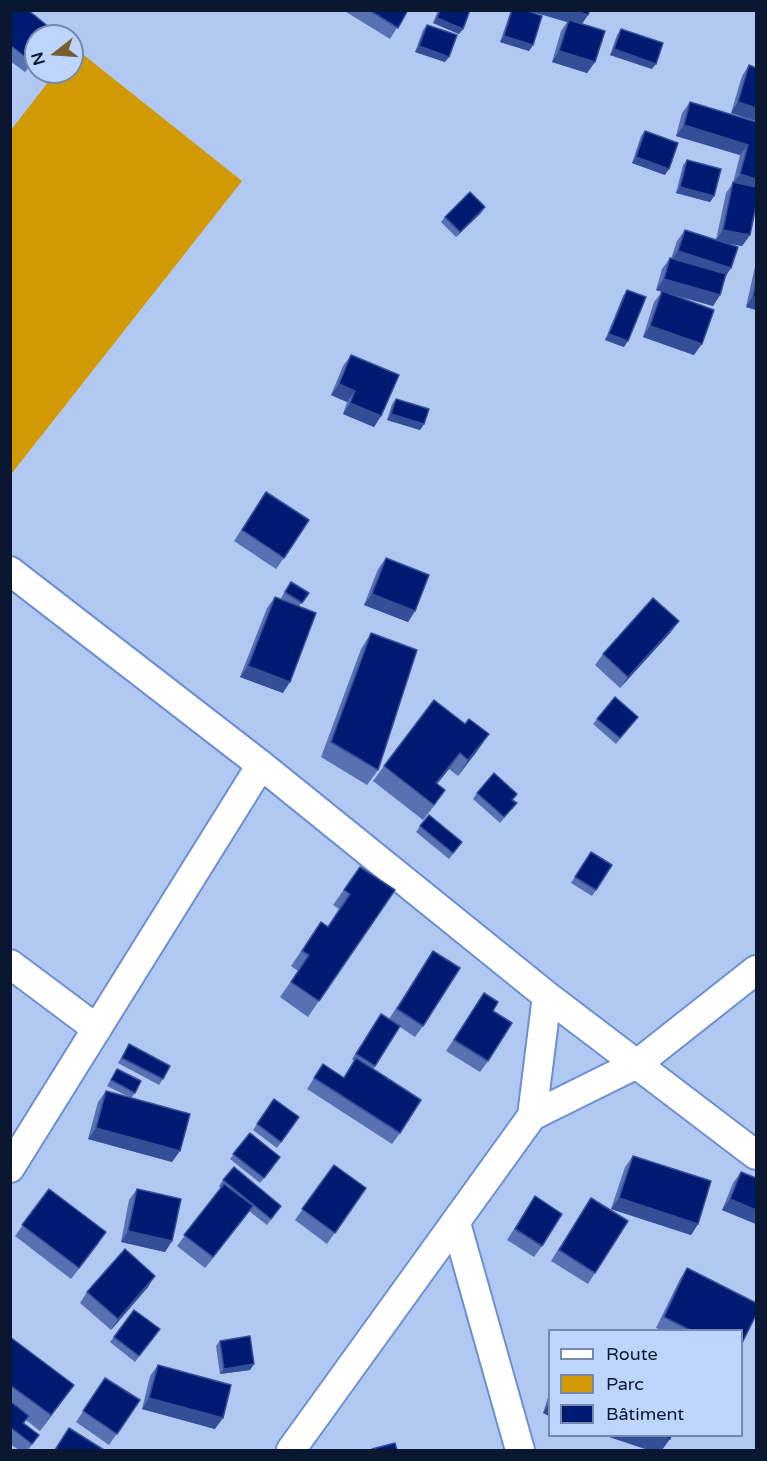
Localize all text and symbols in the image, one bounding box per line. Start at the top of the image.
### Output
north arrow [24,24,84,84]
text: N [27,50,50,68]
legend [548,1329,743,1437]
text: Route [606,1343,658,1365]
text: Parc [606,1373,644,1395]
text: Bâtiment [606,1403,684,1425]

